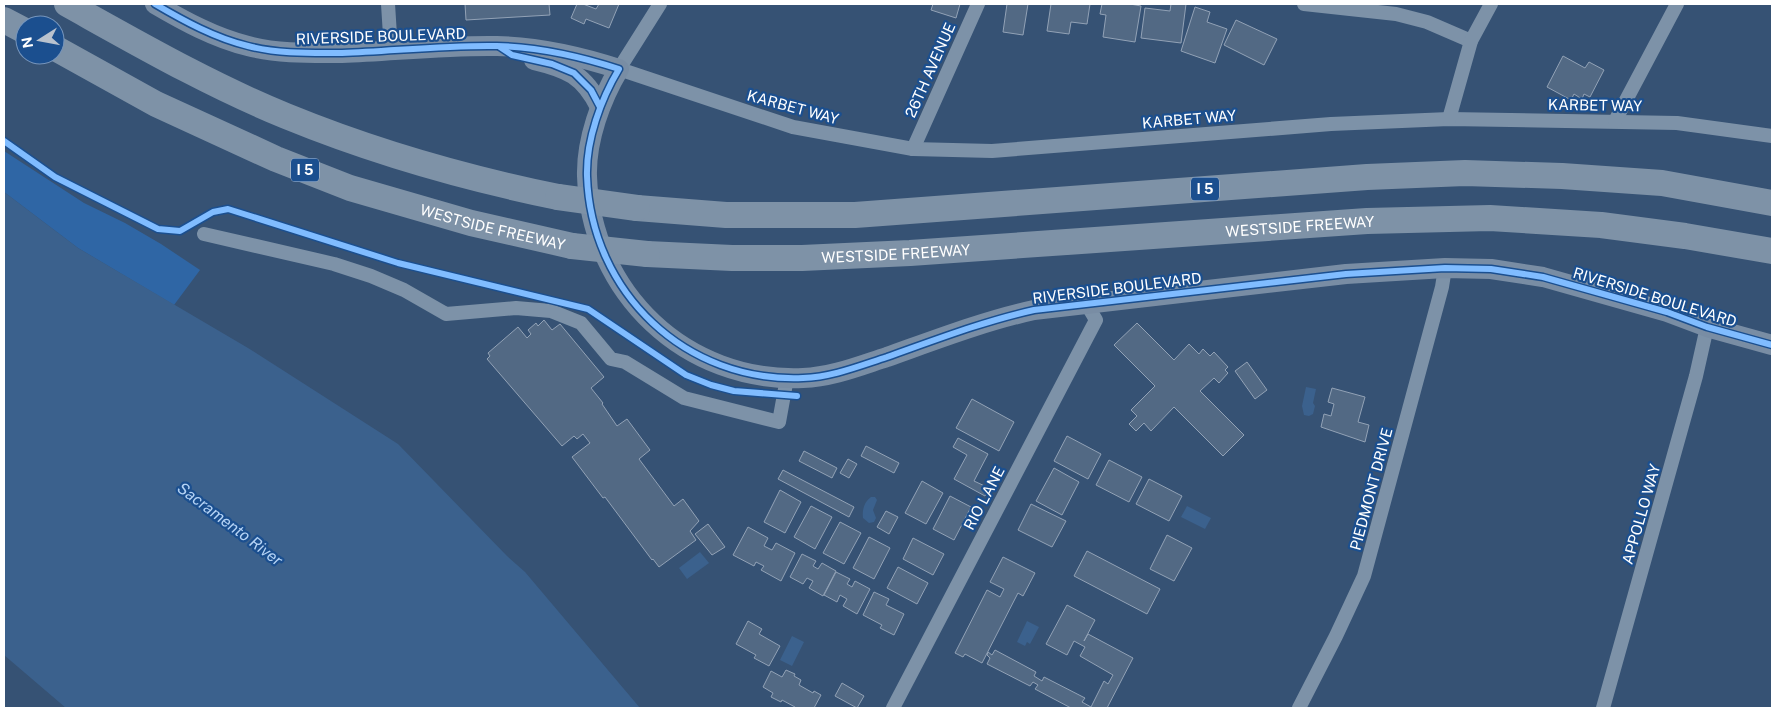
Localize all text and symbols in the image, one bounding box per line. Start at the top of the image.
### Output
north arrow [15,15,65,65]
street label: 26TH AVENUE [902,20,958,120]
street label: RIVERSIDE BOULEVARD [296,25,466,47]
text: N [18,36,36,49]
street label: KARBET WAY [745,87,841,127]
street label: KARBET WAY [1548,96,1642,114]
street label: KARBET WAY [1141,106,1237,132]
road number: I 5 [291,158,319,182]
road number: I 5 [1191,178,1219,200]
street label: WESTSIDE FREEWAY [418,200,567,253]
street label: WESTSIDE FREEWAY [1225,212,1374,239]
street label: WESTSIDE FREEWAY [821,240,971,266]
street label: RIVERSIDE BOULEVARD [1571,264,1739,330]
street label: RIVERSIDE BOULEVARD [1031,269,1203,307]
street label: PIEDMONT DRIVE [1346,426,1396,552]
street label: APPOLLO WAY [1619,462,1663,566]
street label: RIO LANE [960,463,1008,533]
water label: Sacramento River [174,478,287,570]

